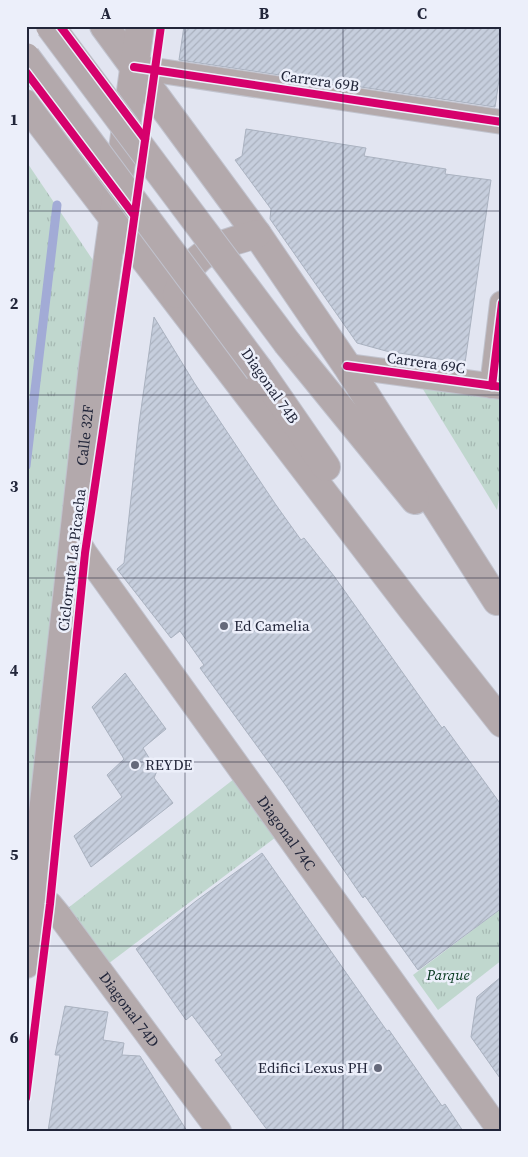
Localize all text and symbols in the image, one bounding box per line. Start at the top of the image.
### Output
text: A [101,2,112,24]
text: B [259,2,270,24]
text: C [417,2,427,24]
street label: Carrera 69B [280,65,361,96]
text: 1 [10,108,18,130]
text: 2 [10,292,19,314]
street label: Diagonal 74B [237,344,304,428]
street label: Carrera 69C [385,347,467,378]
street label: Calle 32F [71,403,99,467]
text: 3 [10,475,19,497]
street label: Ciclorruta La Picacha [52,487,91,632]
place label: Ed Camelia [234,615,310,636]
marker: Ed Camelia [218,620,230,632]
text: 4 [10,659,19,681]
place label: REYDE [145,754,192,775]
marker: REYDE [129,759,141,771]
street label: Diagonal 74C [252,791,321,875]
text: 5 [10,843,19,865]
park label: Parque [425,964,470,985]
street label: Diagonal 74D [95,967,164,1051]
text: 6 [10,1026,19,1048]
place label: Edifici Lexus PH [258,1057,368,1078]
marker: Edifici Lexus PH [372,1062,384,1074]

